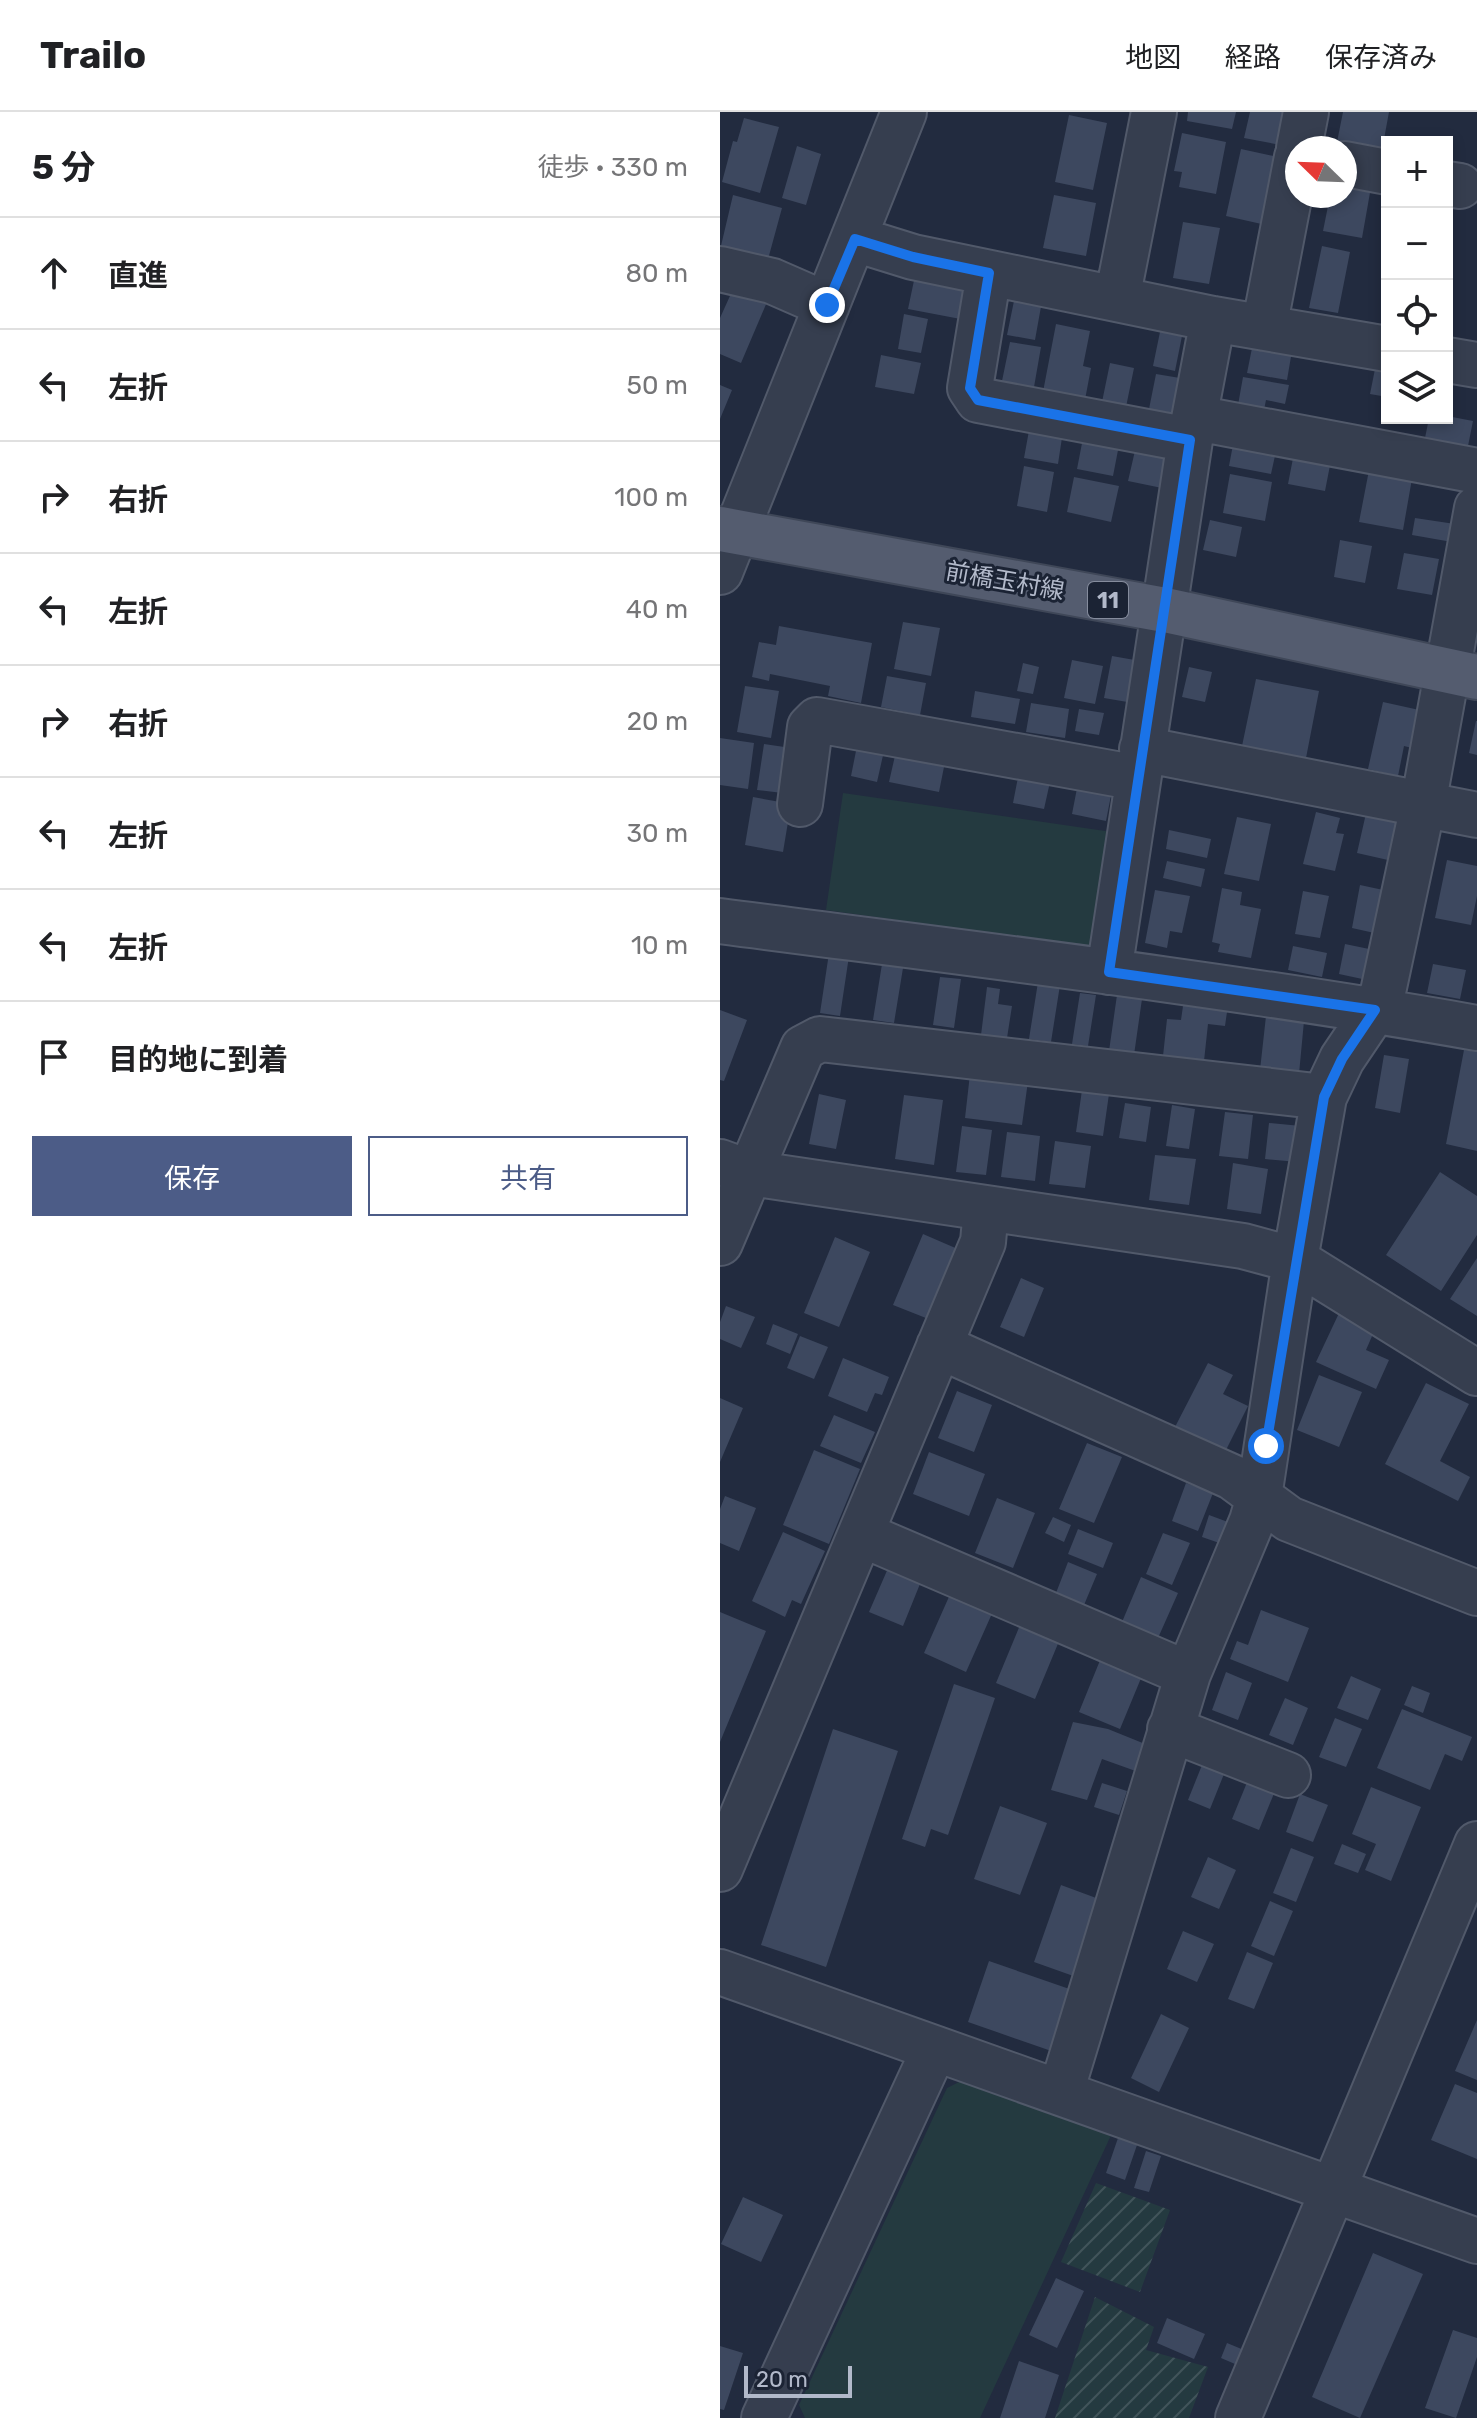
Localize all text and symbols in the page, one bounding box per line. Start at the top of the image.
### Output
text: Trailo [40,32,146,78]
text: 地図 [1125,41,1181,74]
text: 経路 [1225,41,1281,74]
text: 保存済み [1325,41,1437,74]
north arrow [1285,136,1357,208]
map controls [1381,136,1453,424]
button: + [1381,136,1453,208]
text: 5 分 [32,147,95,188]
text: 徒歩 · 330 m [537,152,688,183]
button: − [1381,208,1453,280]
icon: ahead [32,251,76,295]
text: 直進 [108,258,168,294]
text: 80 m [625,258,688,289]
button: locate [1381,280,1453,352]
route end [809,287,845,323]
button: layers [1381,352,1453,424]
icon: left [32,363,76,407]
text: 左折 [108,370,168,406]
text: 50 m [627,370,688,401]
icon: right [32,475,76,519]
text: 右折 [108,482,168,518]
text: 100 m [614,482,688,513]
street label: 前橋玉村線 [943,557,1067,605]
road number: 11 [1088,582,1128,618]
icon: left [32,587,76,631]
text: 左折 [108,594,168,630]
text: 40 m [626,594,688,625]
icon: right [32,699,76,743]
text: 右折 [108,706,168,742]
text: 20 m [627,706,688,737]
icon: left [32,811,76,855]
text: 左折 [108,818,168,854]
text: 30 m [626,818,688,849]
icon: left [32,923,76,967]
text: 左折 [108,930,168,966]
text: 10 m [631,930,688,961]
icon: arrive [32,1035,76,1079]
text: 目的地に到着 [108,1042,288,1078]
button: 保存 [32,1136,352,1216]
button: 共有 [368,1136,688,1216]
route start [1248,1428,1284,1464]
scale bar [744,2362,852,2398]
text: 20 m [756,2366,808,2393]

